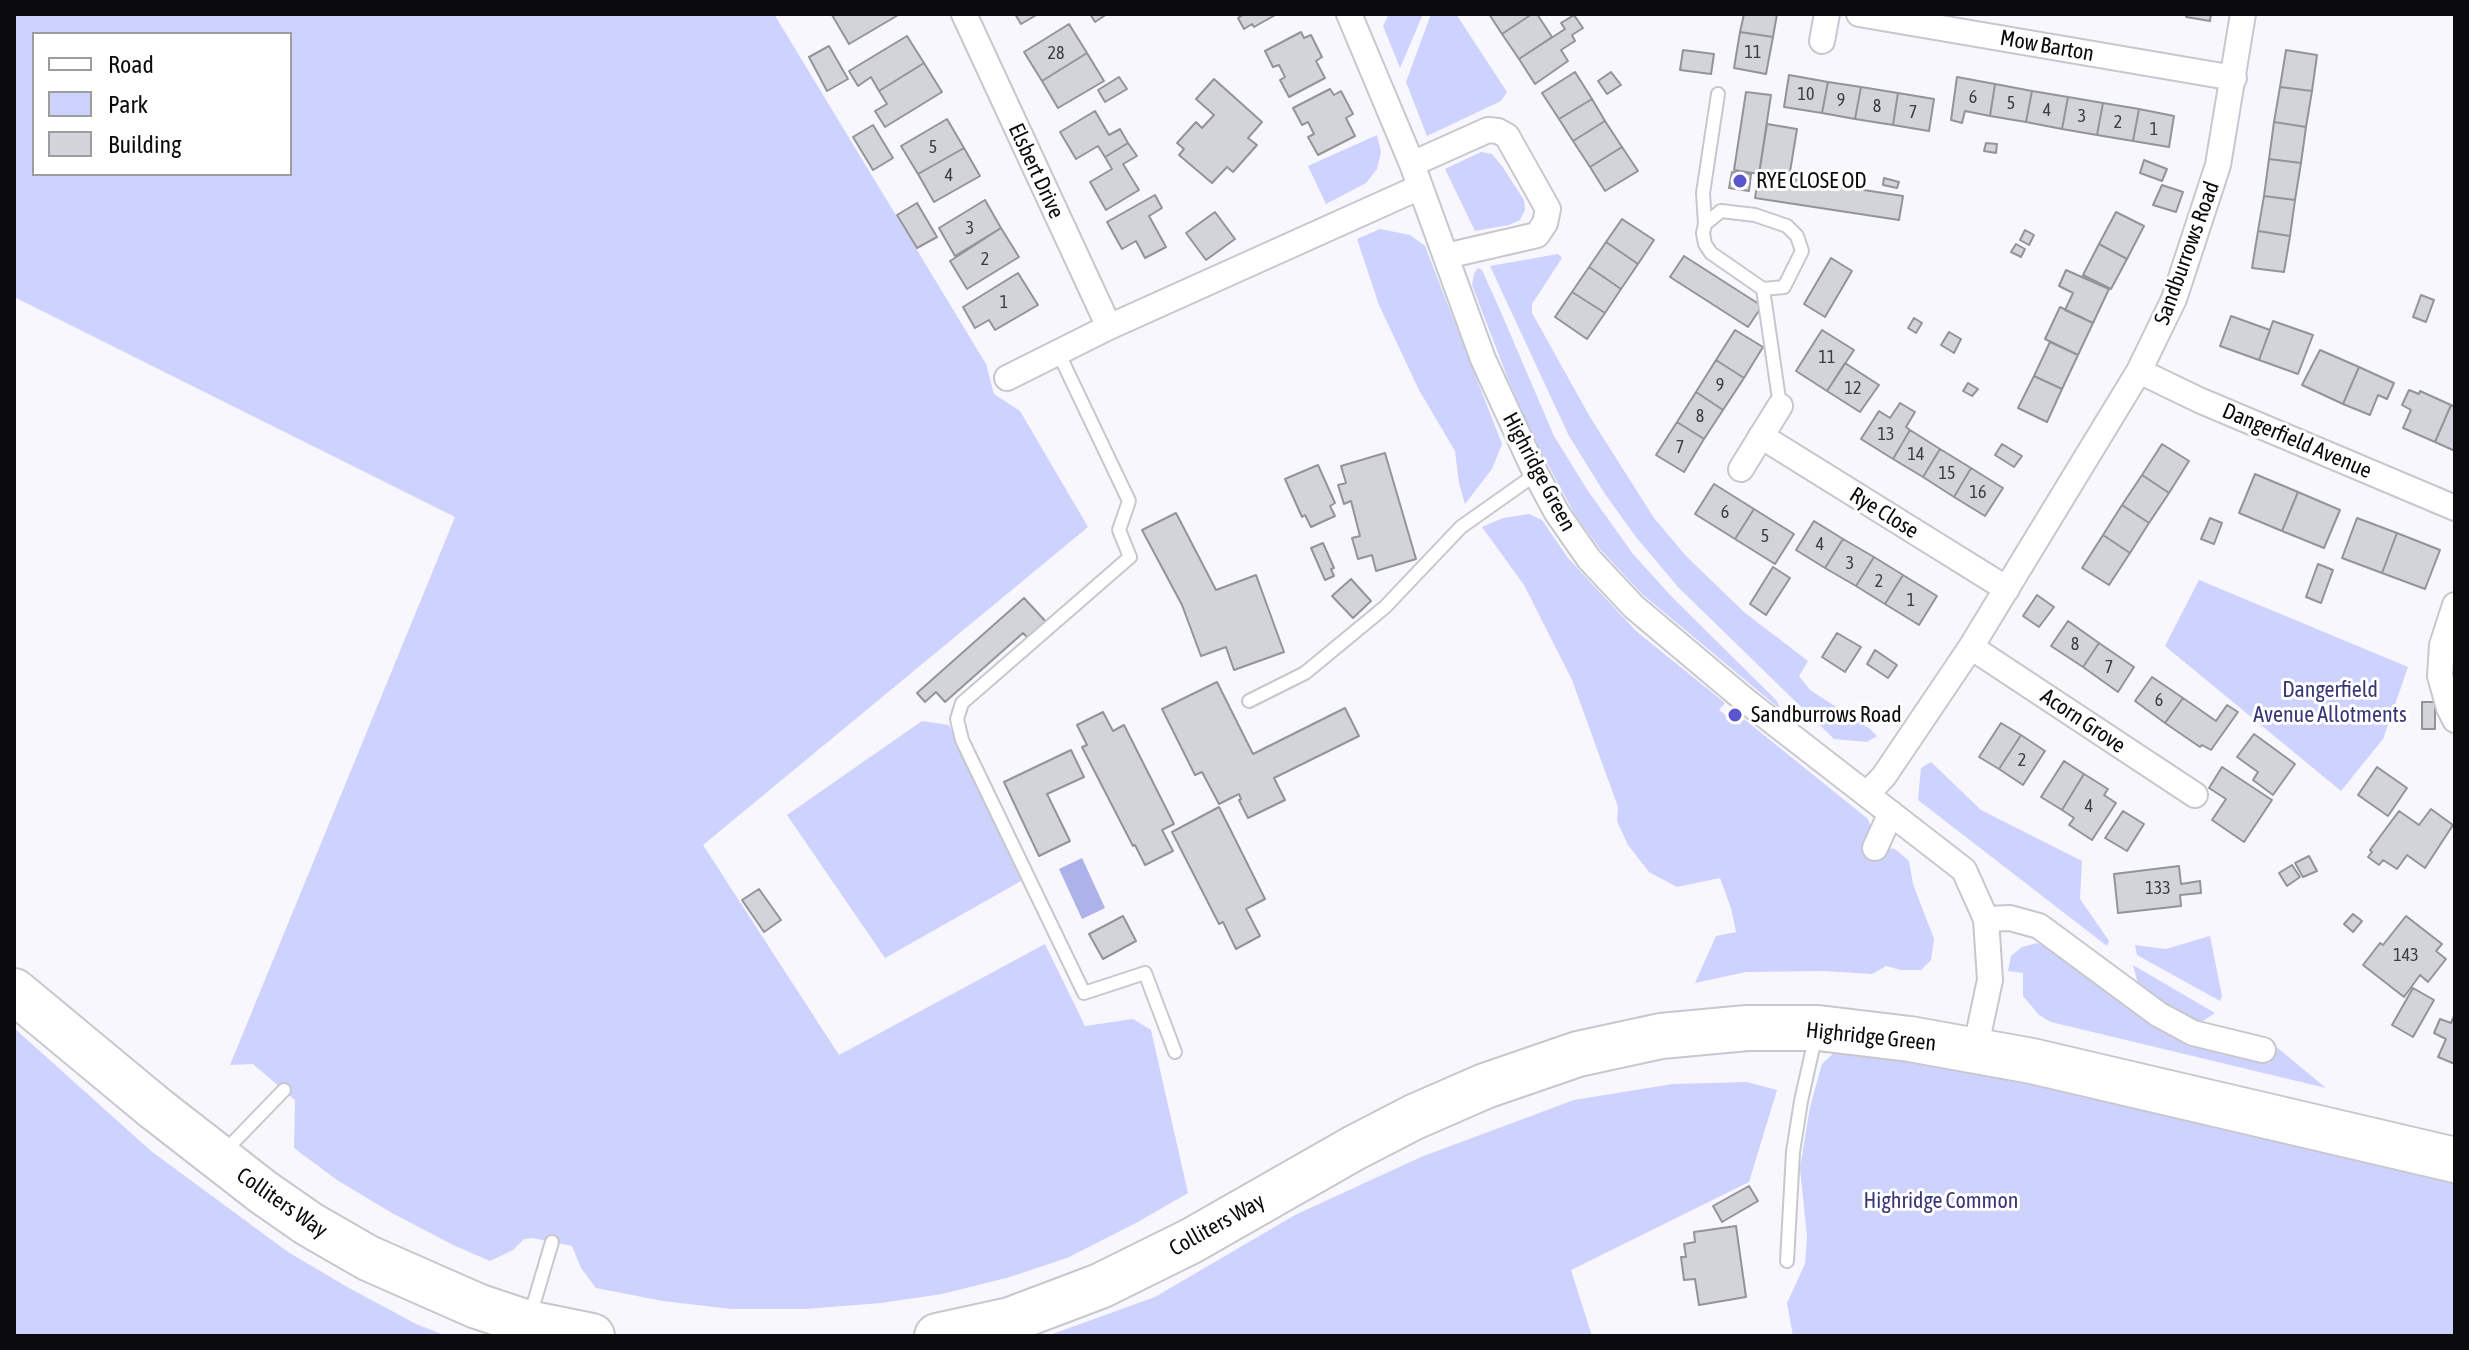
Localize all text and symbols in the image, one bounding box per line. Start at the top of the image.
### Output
street label: Mow Barton [1998,25,2096,67]
legend [32,32,292,176]
house number: 11 [1745,41,1761,63]
house number: 28 [1048,42,1064,64]
text: Road [108,51,154,78]
house number: 10 [1798,83,1814,105]
house number: 6 [1969,86,1977,108]
house number: 9 [1837,89,1845,111]
text: Park [108,91,148,118]
house number: 5 [2007,92,2015,114]
house number: 8 [1873,95,1881,117]
house number: 4 [2043,99,2051,121]
house number: 7 [1909,101,1917,123]
house number: 3 [2078,105,2086,127]
house number: 2 [2114,111,2122,133]
house number: 1 [2150,118,2158,140]
street label: Elsbert Drive [1003,119,1069,223]
text: Building [108,131,181,158]
house number: 5 [929,136,937,158]
house number: 4 [945,164,953,186]
place label: RYE CLOSE OD [1756,168,1867,194]
marker: RYE CLOSE OD [1731,172,1749,190]
street label: Sandburrows Road [2149,178,2225,328]
house number: 3 [966,217,974,239]
house number: 2 [981,248,989,270]
house number: 1 [1000,291,1008,313]
house number: 11 [1819,346,1835,368]
house number: 9 [1716,374,1724,396]
house number: 12 [1845,377,1861,399]
street label: Dangerfield Avenue [2218,398,2376,484]
house number: 8 [1696,405,1704,427]
street label: Highridge Green [1497,408,1581,536]
house number: 13 [1878,423,1894,445]
house number: 7 [1676,436,1684,458]
house number: 14 [1908,443,1924,465]
house number: 15 [1939,462,1955,484]
house number: 16 [1970,481,1986,503]
street label: Rye Close [1845,482,1923,544]
house number: 6 [1721,501,1729,523]
house number: 5 [1761,525,1769,547]
house number: 4 [1816,533,1824,555]
house number: 3 [1846,552,1854,574]
house number: 2 [1875,570,1883,592]
house number: 1 [1907,589,1915,611]
house number: 8 [2071,633,2079,655]
house number: 7 [2105,656,2113,678]
park label: Dangerfield Avenue Allotments [2253,677,2407,728]
street label: Acorn Grove [2036,683,2130,759]
house number: 6 [2155,689,2163,711]
place label: Sandburrows Road [1751,702,1902,728]
marker: Sandburrows Road [1726,706,1744,724]
house number: 2 [2018,749,2026,771]
house number: 4 [2085,795,2093,817]
house number: 133 [2145,877,2171,899]
house number: 143 [2393,944,2419,966]
street label: Highridge Green [1805,1017,1937,1057]
street label: Colliters Way [231,1162,333,1244]
street label: Colliters Way [1165,1188,1269,1262]
park label: Highridge Common [1864,1188,2018,1214]

